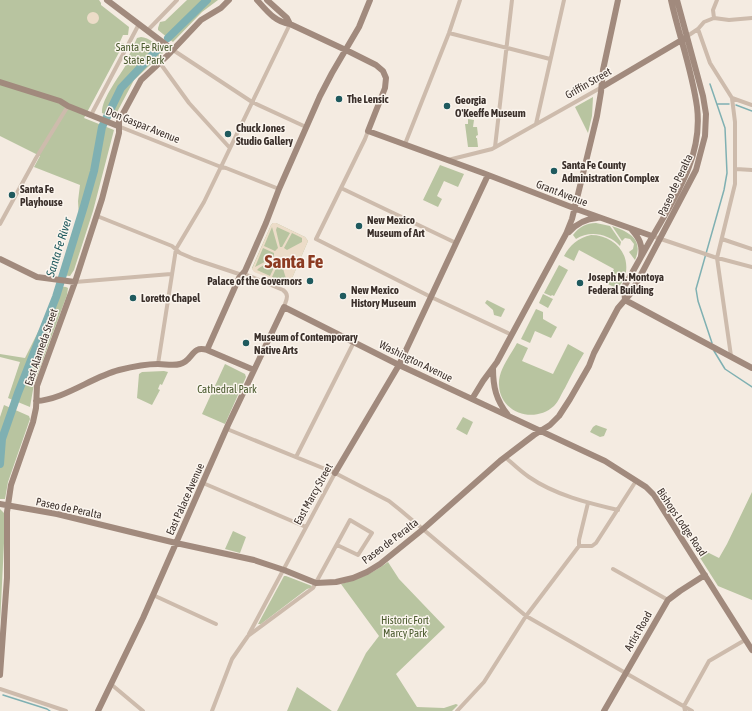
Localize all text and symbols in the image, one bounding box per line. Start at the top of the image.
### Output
park label: Santa Fe River State Park [116,41,173,66]
street label: Griffin Street [563,65,613,101]
place label: The Lensic [347,93,389,105]
marker: The Lensic [334,94,344,104]
place label: Georgia O'Keeffe Museum [455,94,526,119]
marker: Georgia O'Keeffe Museum [442,101,452,111]
street label: Don Gaspar Avenue [104,105,182,145]
place label: Chuck Jones Studio Gallery [236,122,293,147]
marker: Chuck Jones Studio Gallery [223,129,233,139]
street label: Paseo de Peralta [655,152,695,218]
place label: Santa Fe County Administration Complex [561,159,660,184]
marker: Santa Fe County Administration Complex [549,166,559,176]
street label: Grant Avenue [534,178,590,208]
place label: Santa Fe Playhouse [20,183,63,208]
marker: Santa Fe Playhouse [7,190,17,200]
place label: New Mexico Museum of Art [367,214,426,239]
water label: Santa Fe River [43,215,75,279]
marker: New Mexico Museum of Art [354,221,364,231]
district label: Santa Fe [265,250,324,272]
place label: Joseph M. Montoya Federal Building [587,271,664,296]
place label: Palace of the Governors [207,275,302,287]
marker: Palace of the Governors [305,276,315,286]
marker: Joseph M. Montoya Federal Building [575,278,585,288]
place label: New Mexico History Museum [351,284,416,309]
marker: New Mexico History Museum [338,291,348,301]
place label: Loretto Chapel [141,292,201,304]
marker: Loretto Chapel [128,293,138,303]
street label: East Alameda Street [22,307,60,387]
place label: Museum of Contemporary Native Arts [254,331,358,356]
marker: Museum of Contemporary Native Arts [241,338,251,348]
street label: Washington Avenue [377,338,455,384]
park label: Cathedral Park [197,383,257,395]
street label: East Palace Avenue [164,461,206,537]
street label: East Marcy Street [291,461,335,527]
street label: Bishops Lodge Road [655,486,709,558]
street label: Paseo de Peralta [35,495,103,521]
street label: Paseo de Peralta [360,516,420,566]
street label: Artist Road [622,609,654,653]
park label: Historic Fort Marcy Park [381,614,429,639]

